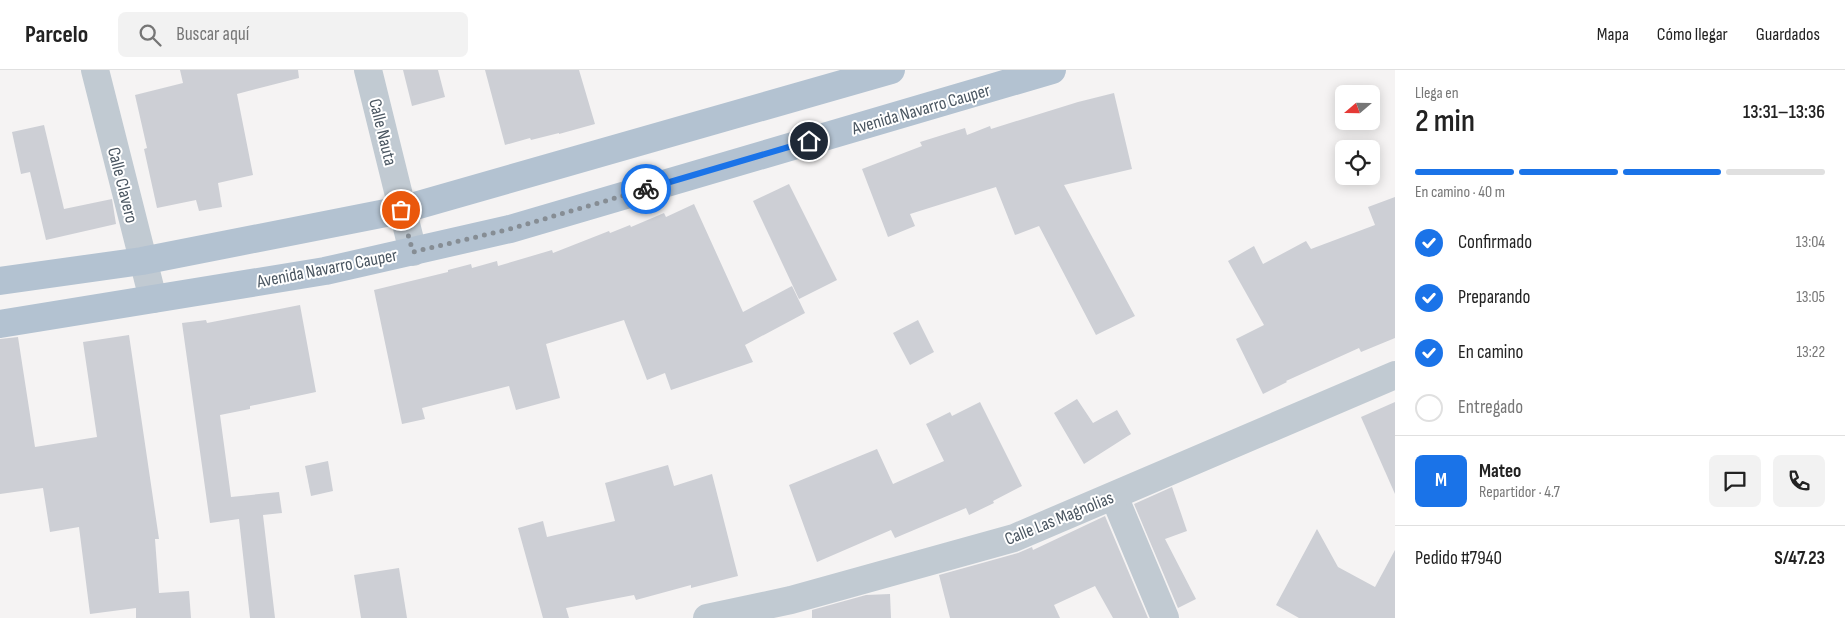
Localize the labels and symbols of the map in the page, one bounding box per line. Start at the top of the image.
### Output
street label: Avenida Navarro Cauper [849,80,993,140]
north arrow [1335,85,1380,130]
street label: Calle Nauta [364,97,401,168]
pin [788,120,830,162]
street label: Calle Clavero [103,145,142,225]
courier [621,164,671,214]
pin [380,189,422,231]
street label: Avenida Navarro Cauper [254,245,399,293]
street label: Calle Las Magnolias [1002,487,1117,550]

